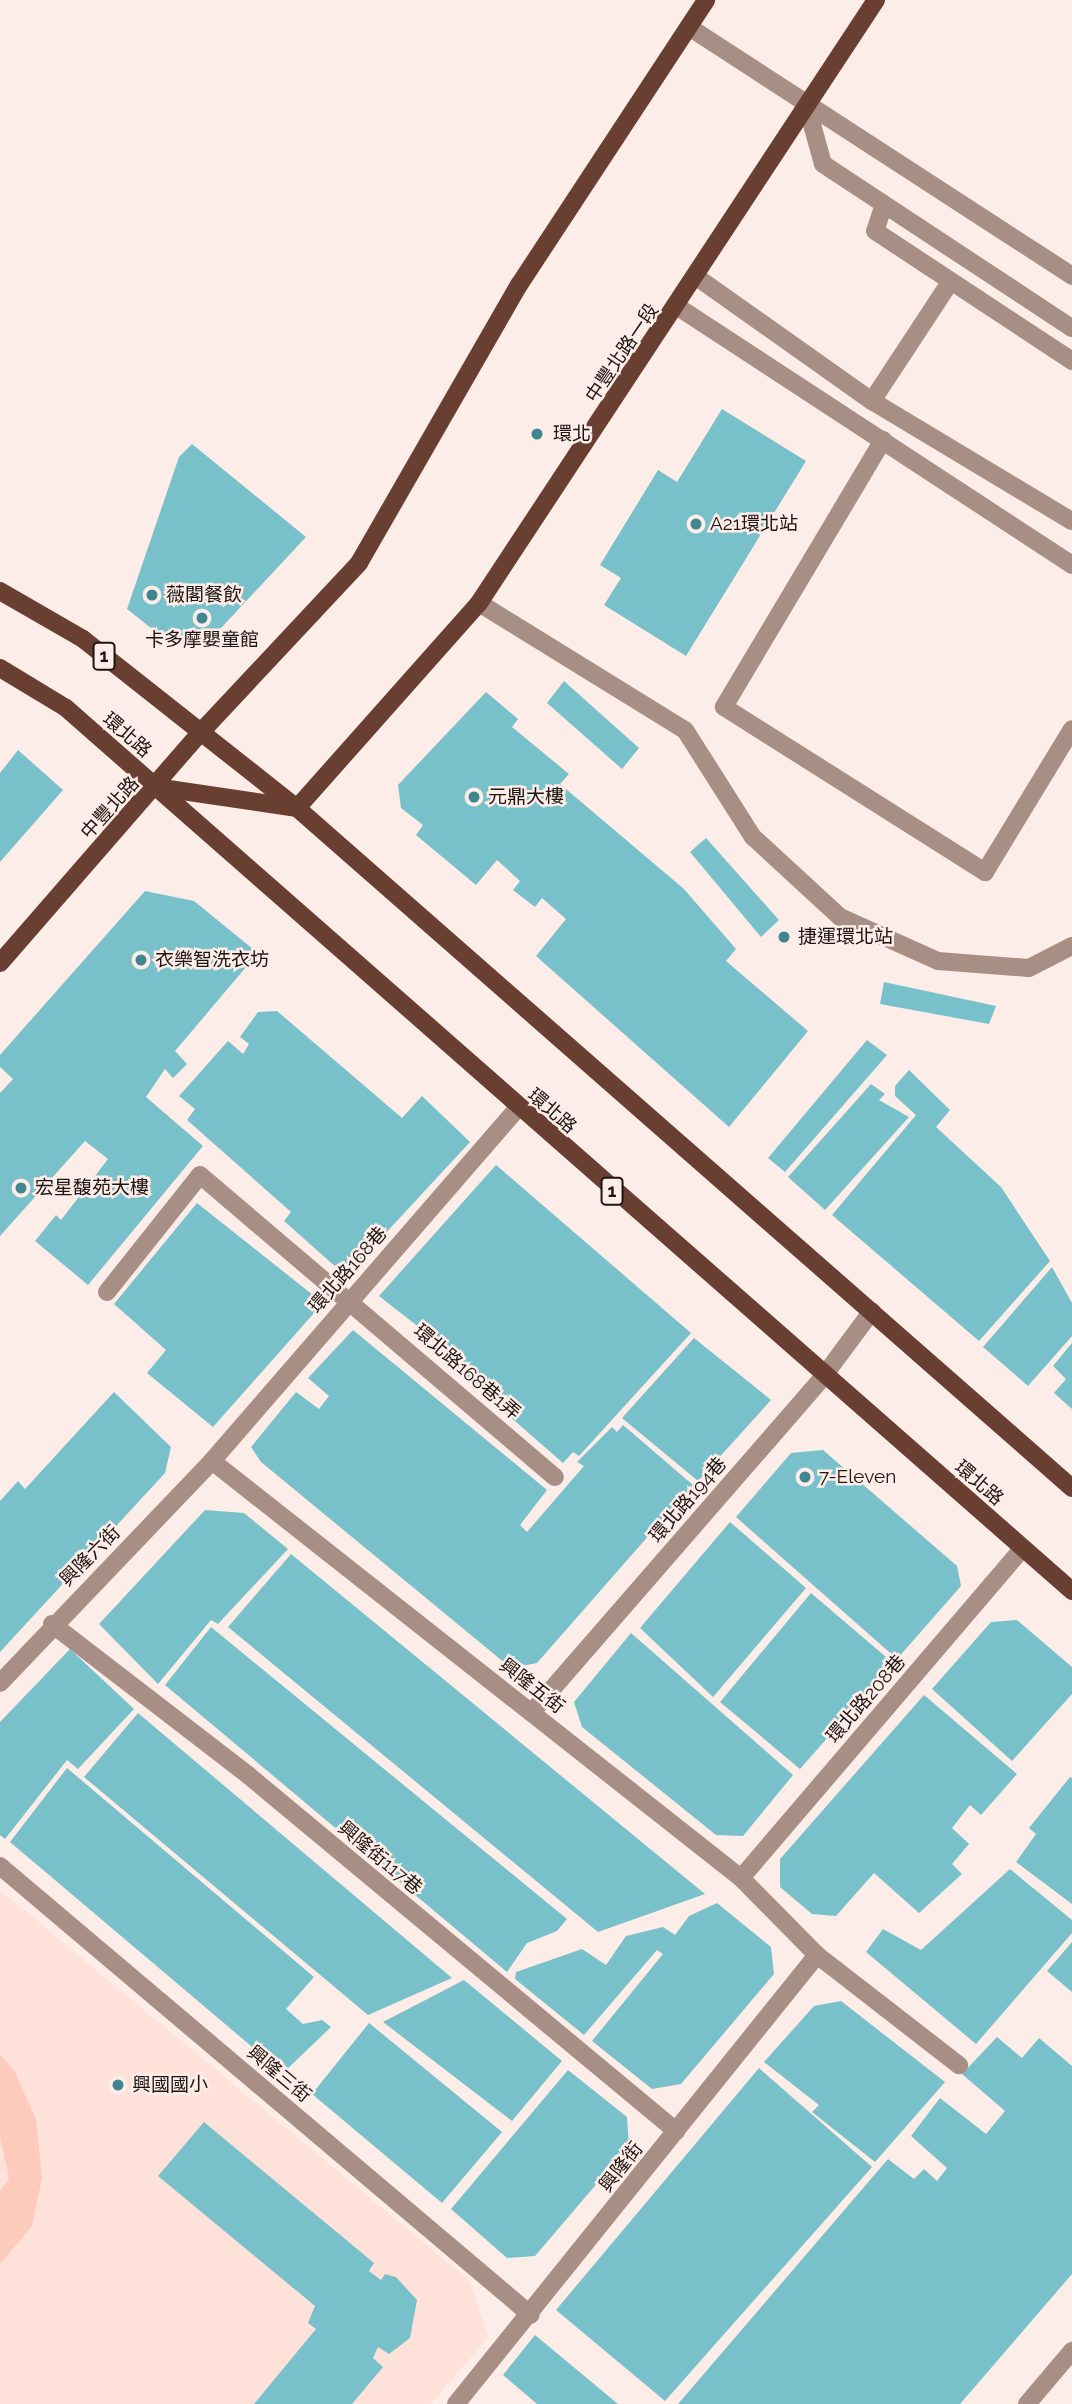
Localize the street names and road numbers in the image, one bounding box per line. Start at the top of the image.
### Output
street label: 中豐北路一段 [581,299,663,407]
road number: 1 [92,642,116,670]
street label: 環北路 [98,708,156,762]
street label: 中豐北路 [76,772,144,844]
street label: 環北路 [523,1084,581,1138]
road number: 1 [600,1176,624,1206]
street label: 環北路168巷 [304,1222,392,1318]
street label: 環北路168巷1弄 [409,1319,525,1425]
street label: 環北路194巷 [645,1453,731,1547]
street label: 環北路 [950,1456,1008,1510]
street label: 興隆六街 [55,1521,125,1591]
street label: 環北路208巷 [822,1650,910,1748]
street label: 興隆五街 [495,1654,569,1718]
street label: 興隆街117巷 [333,1816,427,1900]
street label: 興隆三街 [243,2041,315,2107]
street label: 興隆街 [594,2138,648,2196]

